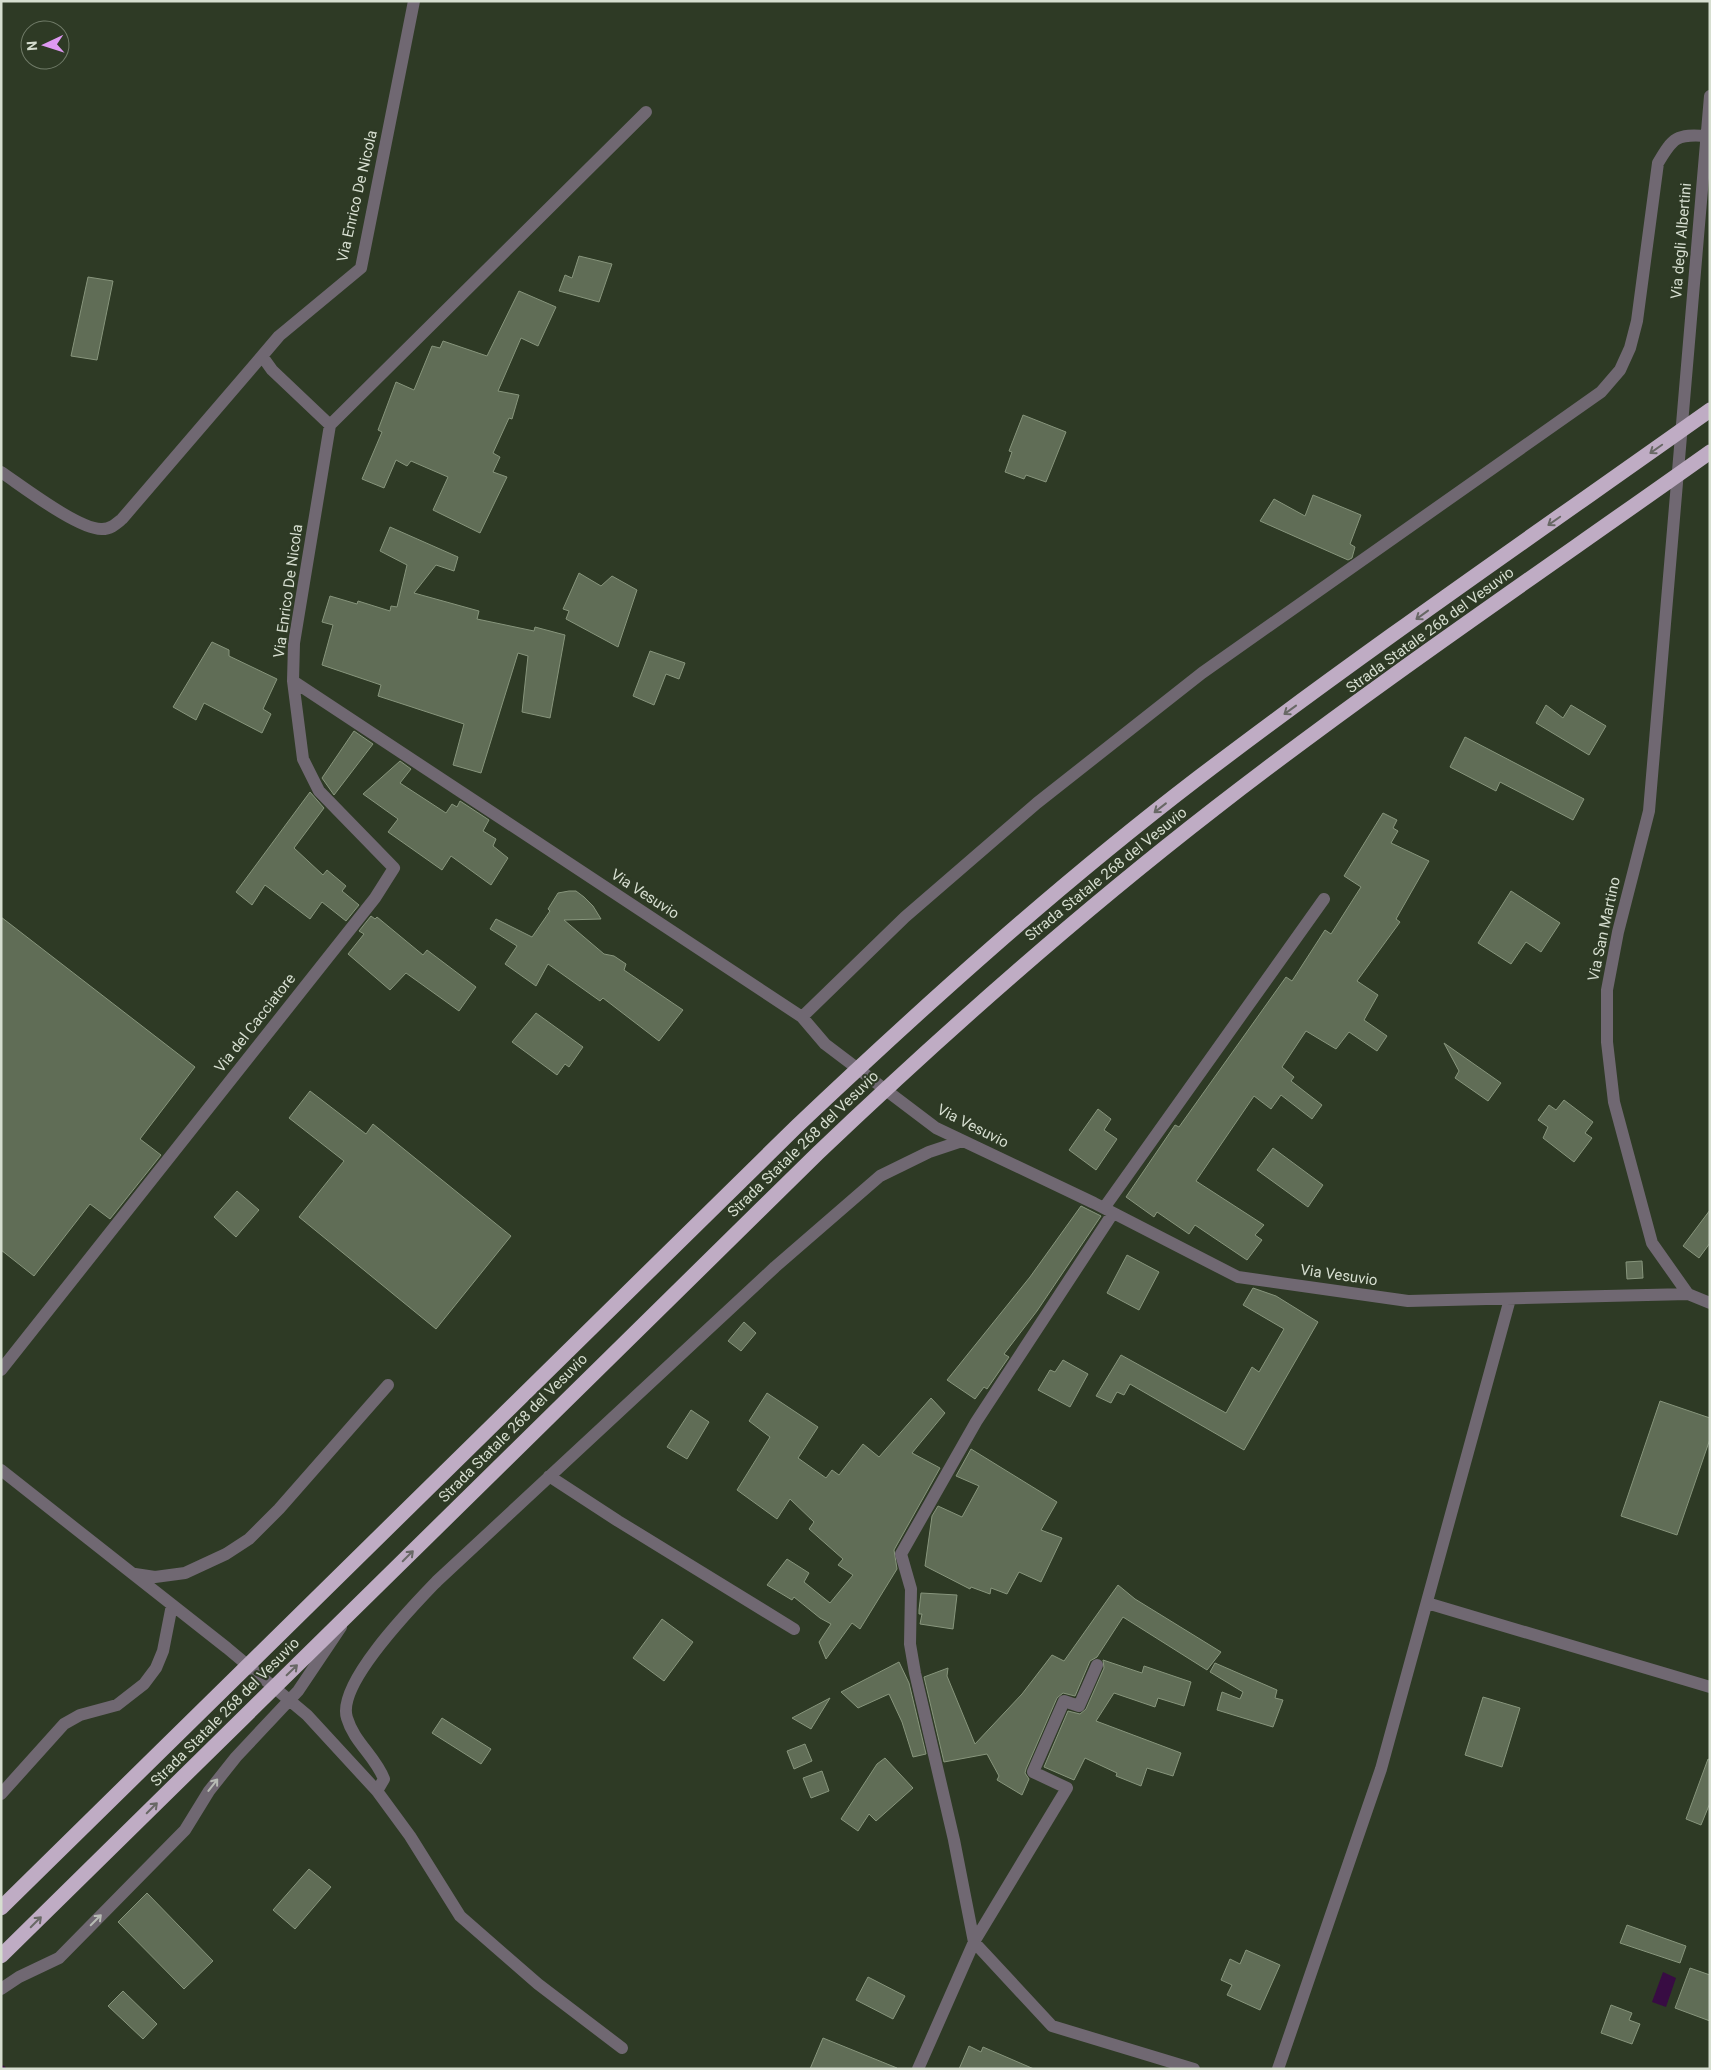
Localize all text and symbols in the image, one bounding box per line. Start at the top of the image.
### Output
north arrow [20,20,70,70]
text: N [24,40,40,51]
street label: Via Enrico De Nicola [333,128,381,264]
street label: Via degli Albertini [1667,182,1695,300]
one-way arrow [1649,444,1663,454]
one-way arrow [1547,516,1561,526]
street label: Via Enrico De Nicola [270,523,306,659]
street label: Strada Statale 268 del Vesuvio [1343,563,1517,697]
one-way arrow [1415,610,1429,620]
one-way arrow [1283,705,1297,715]
street label: Strada Statale 268 del Vesuvio [1021,803,1191,945]
one-way arrow [1154,803,1167,814]
street label: Via Vesuvio [607,865,683,923]
street label: Via San Martino [1584,875,1624,983]
street label: Via del Cacciatore [211,970,299,1076]
street label: Strada Statale 268 del Vesuvio [724,1067,882,1221]
street label: Via Vesuvio [934,1100,1012,1152]
street label: Via Vesuvio [1299,1261,1379,1289]
street label: Strada Statale 268 del Vesuvio [435,1350,591,1506]
one-way arrow [402,1550,415,1562]
street label: Strada Statale 268 del Vesuvio [147,1634,303,1790]
one-way arrow [286,1664,299,1676]
one-way arrow [208,1779,219,1792]
one-way arrow [146,1802,158,1814]
one-way arrow [90,1914,102,1926]
one-way arrow [30,1916,42,1928]

